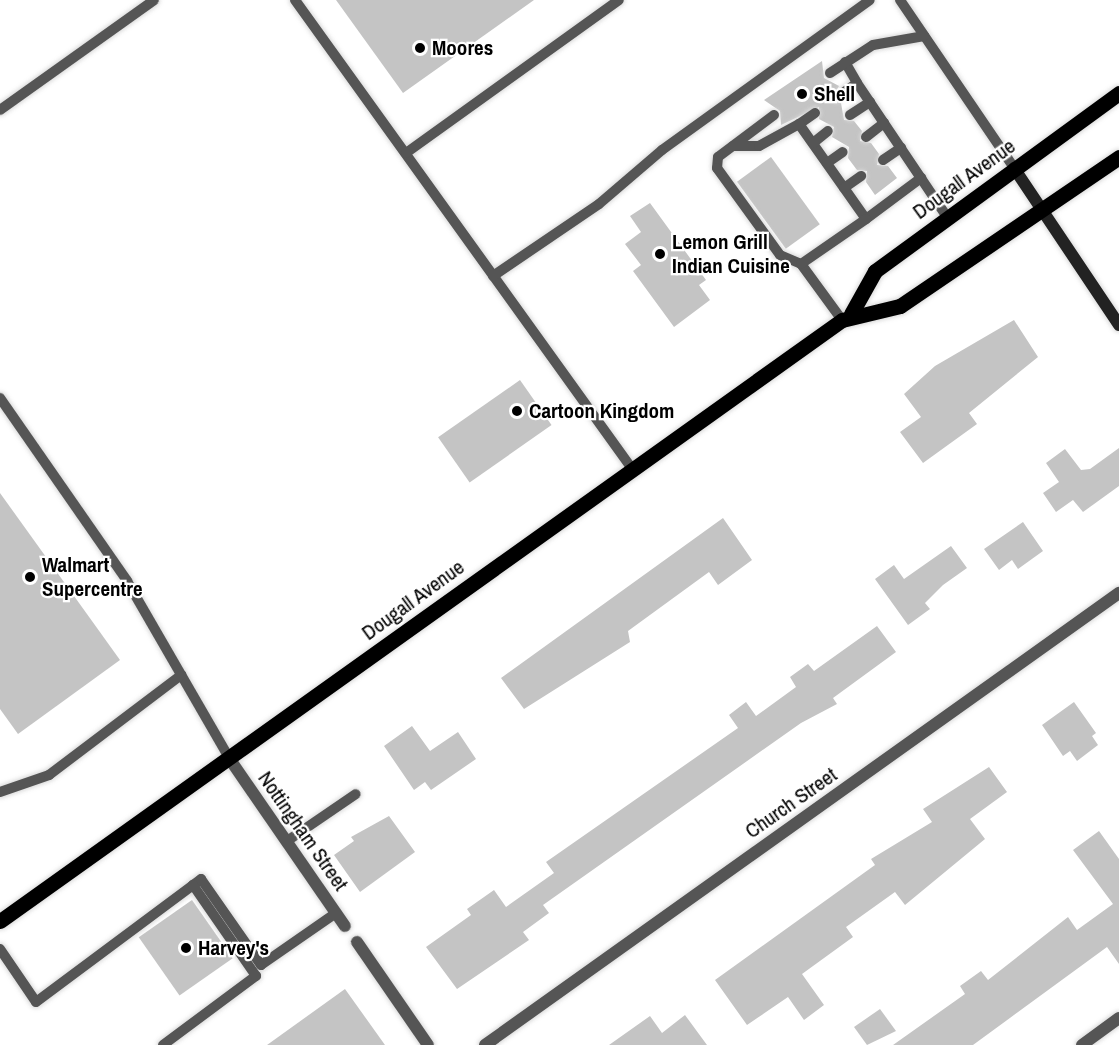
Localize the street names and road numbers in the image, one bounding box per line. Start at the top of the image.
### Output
street label: Dougall Avenue [908,133,1020,225]
street label: Dougall Avenue [357,554,469,646]
street label: Church Street [740,762,842,844]
street label: Nottingham Street [253,767,353,895]

